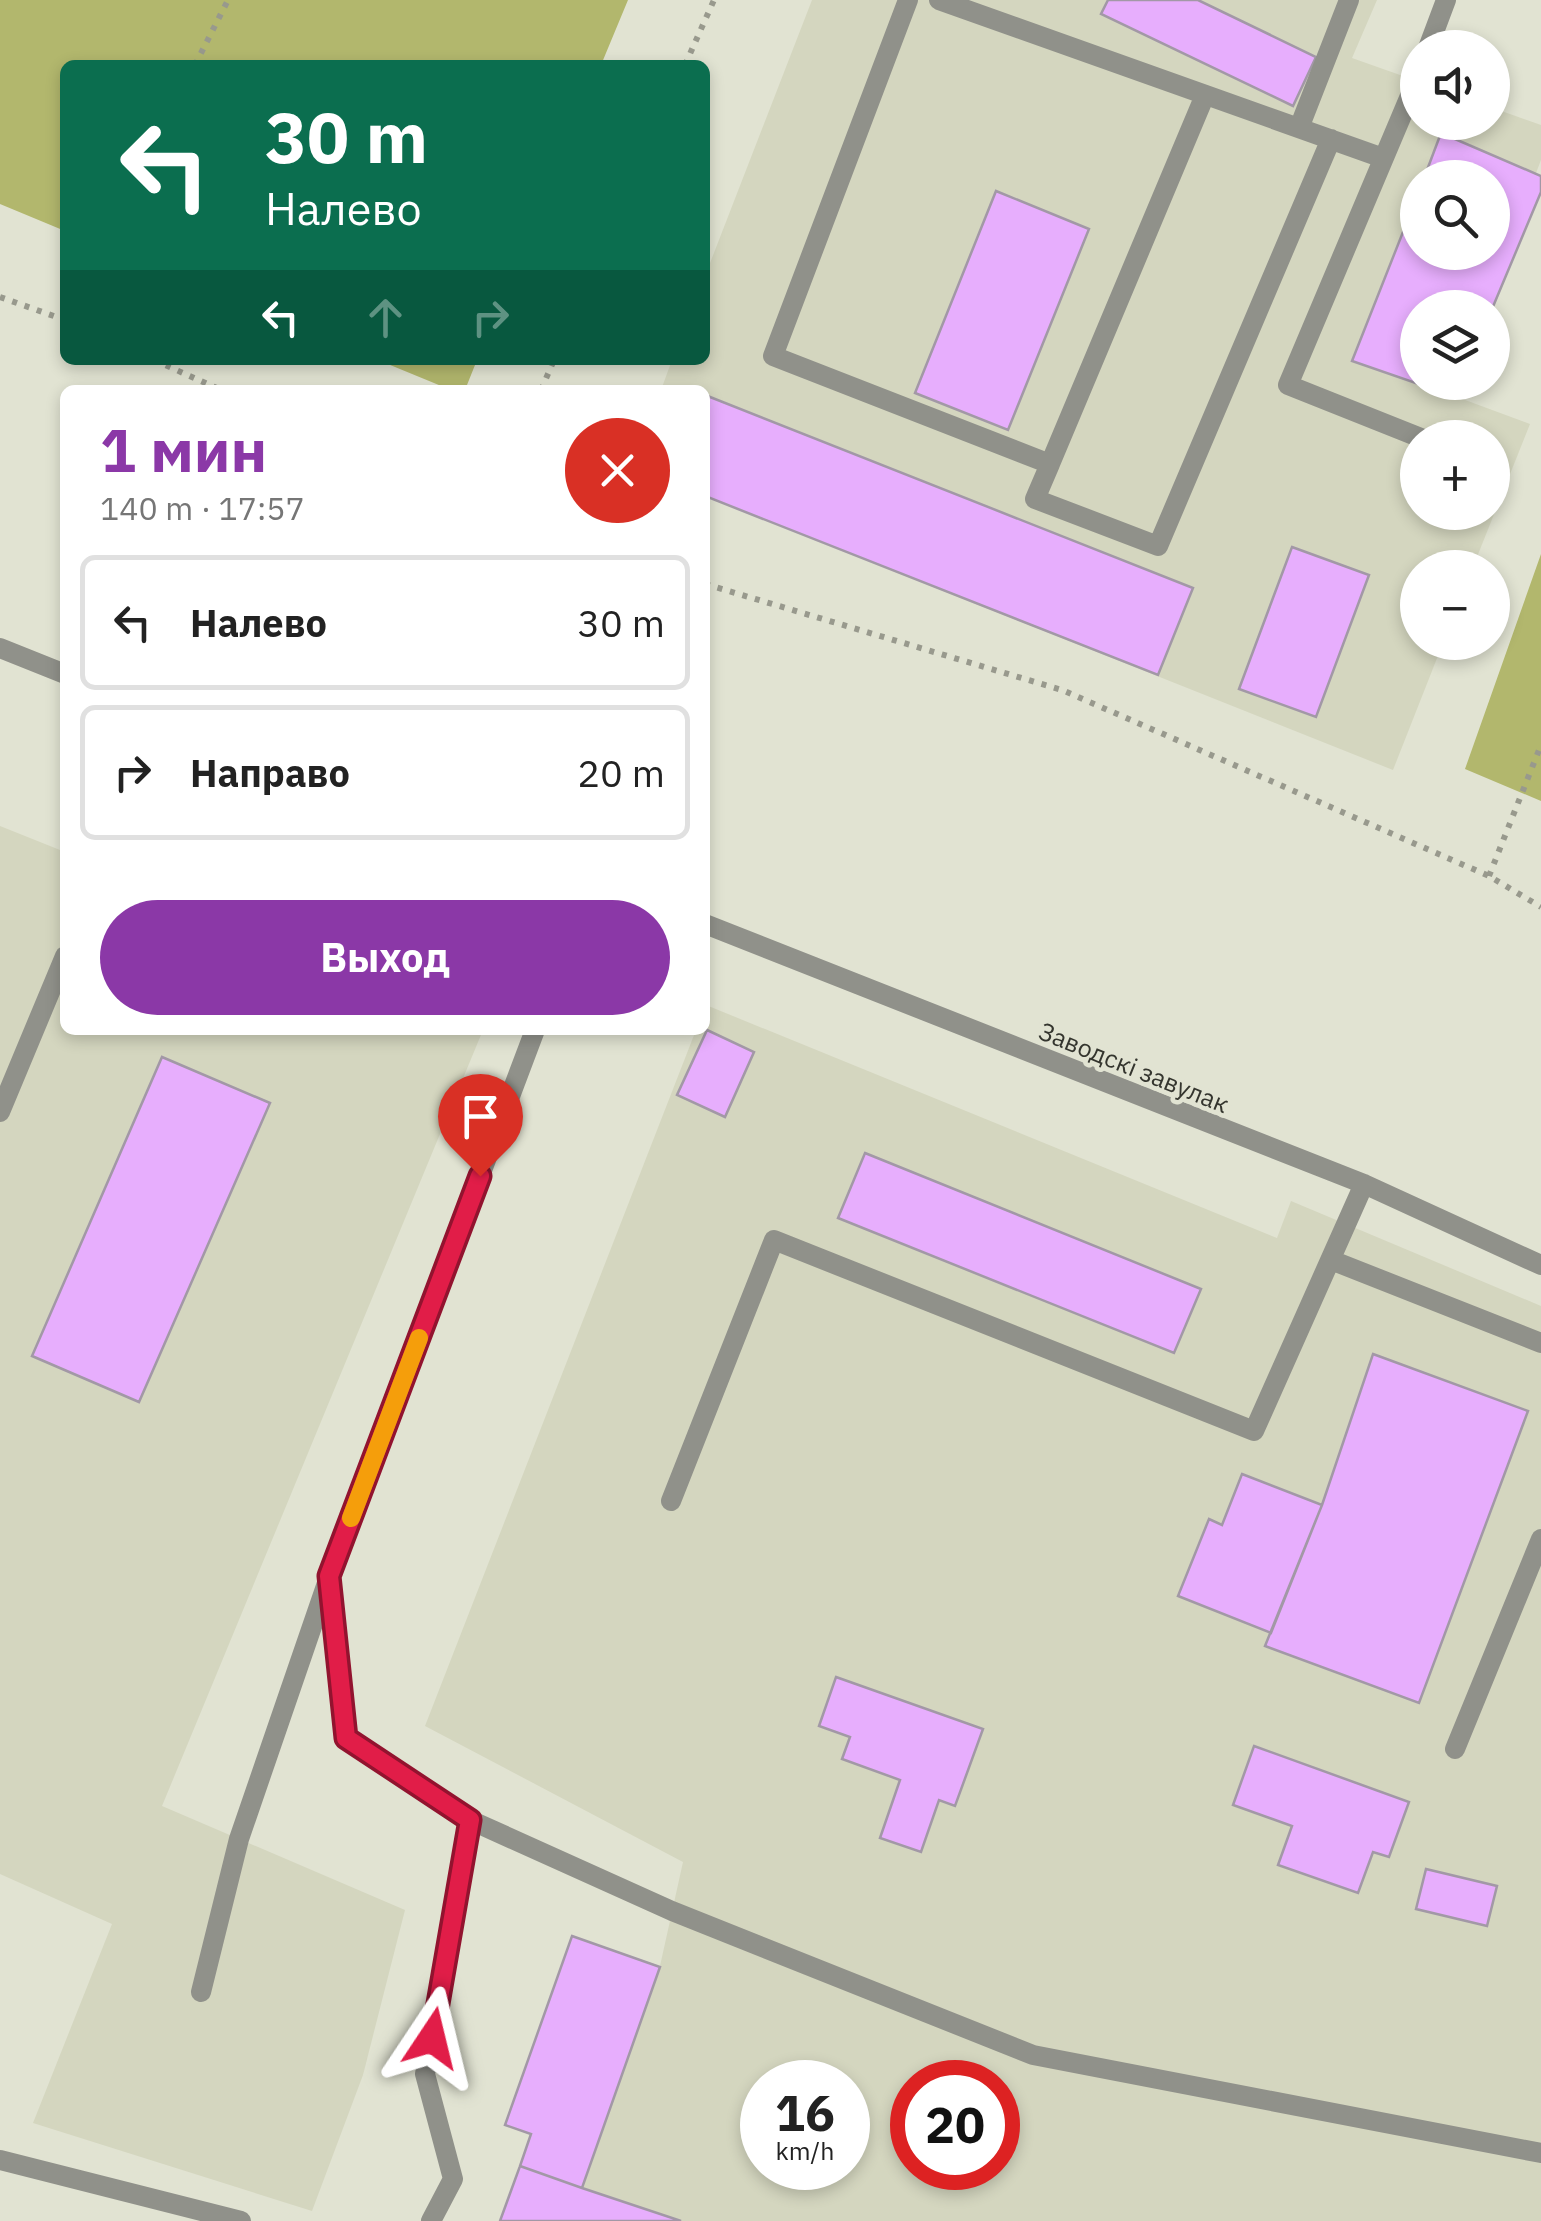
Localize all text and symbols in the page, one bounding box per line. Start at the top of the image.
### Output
map controls [1400,30,1510,660]
button: sound [1400,30,1510,140]
text: 30 m [265,91,428,182]
icon: left [100,100,230,230]
button: search [1400,160,1510,270]
text: Налево [265,179,422,237]
icon: left [253,290,308,345]
icon: ahead [358,290,413,345]
icon: right [463,290,518,345]
button: layers [1400,290,1510,400]
text: 1 мин [100,410,267,489]
button: close [565,418,670,523]
button: + [1400,420,1510,530]
text: 140 m · 17:57 [100,487,305,529]
button: − [1400,550,1510,660]
icon: left [105,595,160,650]
text: Налево [190,598,327,647]
text: 30 m [577,598,665,647]
icon: right [105,745,160,800]
text: Направо [190,748,350,797]
text: 20 m [577,748,665,797]
button: Выход [100,900,670,1015]
street label: Заводскі завулак [1034,1014,1234,1120]
pin [438,1074,523,1177]
icon: arrive [453,1089,508,1144]
position arrow [380,1986,484,2090]
speed limit sign: 20 [890,2060,1020,2190]
text: 16 [775,2080,835,2145]
text: km/h [776,2134,834,2167]

